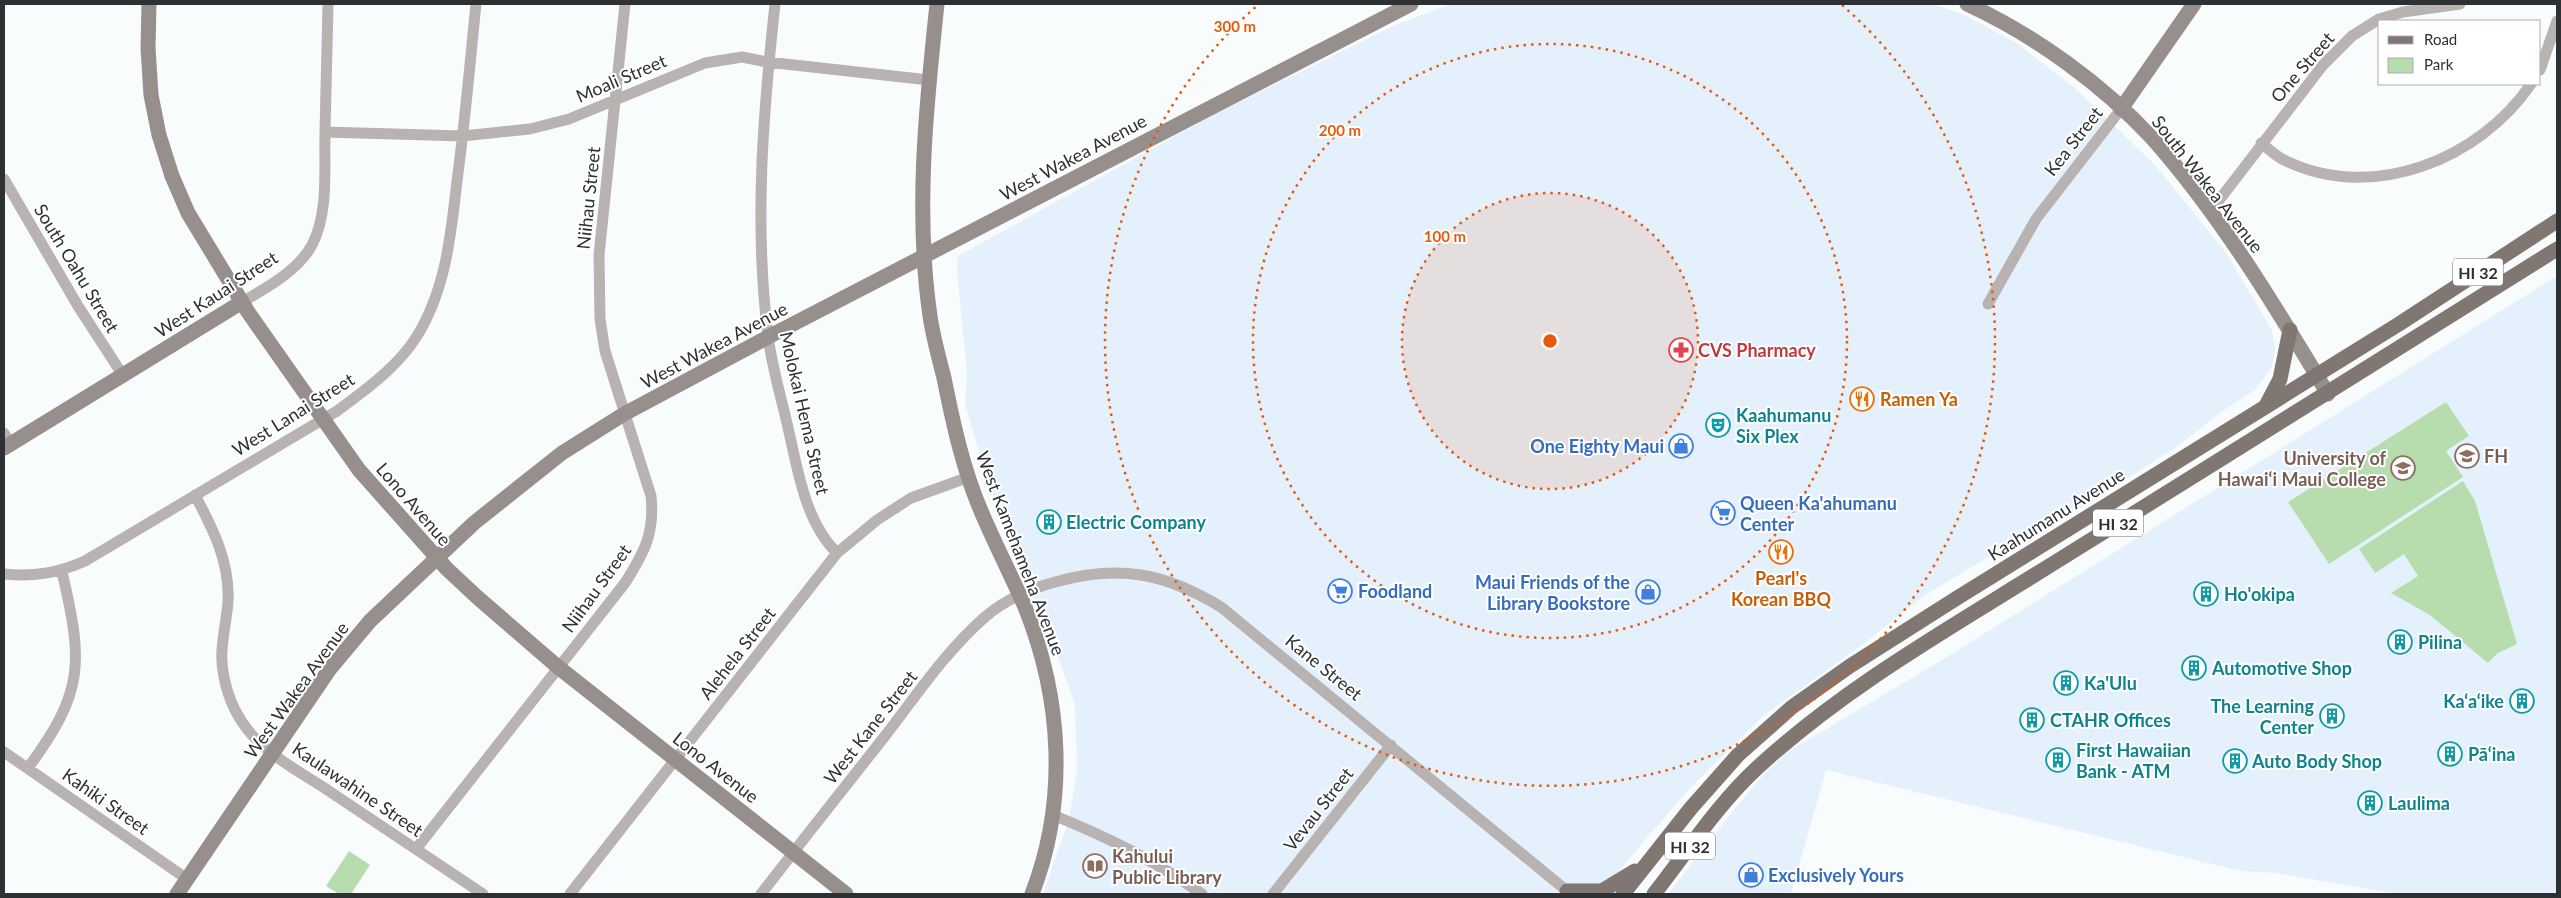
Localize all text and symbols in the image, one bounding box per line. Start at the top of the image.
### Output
text: 300 m [1214,17,1256,35]
legend [2378,20,2541,85]
street label: One Street [2266,27,2339,107]
text: Road [2424,30,2457,48]
street label: Moali Street [572,49,670,107]
text: Park [2424,55,2454,73]
street label: Kea Street [2039,102,2107,180]
street label: West Wakea Avenue [996,109,1150,205]
street label: South Wakea Avenue [2148,111,2268,257]
text: 200 m [1319,121,1361,139]
street label: Niihau Street [572,145,604,251]
street label: South Oahu Street [30,200,124,337]
text: 100 m [1424,227,1466,245]
street label: West Kauai Street [150,246,282,342]
road number: HI 32 [2453,258,2503,286]
street label: West Wakea Avenue [637,297,791,393]
street label: Molokai Hema Street [776,329,835,497]
centre of rings [1541,332,1559,350]
pharmacy icon: CVS Pharmacy [1668,337,1694,363]
place label: CVS Pharmacy [1698,339,1816,361]
street label: West Lanai Street [228,367,358,460]
restaurant icon: Ramen Ya [1849,386,1875,412]
place label: Ramen Ya [1880,388,1958,410]
place label: Kaahumanu Six Plex [1736,404,1831,447]
theatre icon: Kaahumanu Six Plex [1705,412,1731,438]
shop icon: One Eighty Maui [1668,433,1694,459]
place label: One Eighty Maui [1530,435,1664,457]
school or university icon: FH [2454,443,2480,469]
place label: FH [2484,445,2508,467]
place label: University of Hawai‘i Maui College [2218,447,2387,490]
street label: West Kamehameha Avenue [972,448,1070,658]
school or university icon: University of Hawai‘i Maui College [2390,455,2416,481]
street label: Lono Avenue [372,458,456,550]
street label: Kaahumanu Avenue [1983,463,2129,565]
place label: Queen Ka'ahumanu Center [1740,492,1897,535]
supermarket icon: Queen Ka'ahumanu Center [1710,500,1736,526]
building icon: Electric Company [1036,509,1062,535]
road number: HI 32 [2093,509,2143,536]
place label: Electric Company [1066,511,1207,533]
street label: Niihau Street [557,539,636,636]
restaurant icon: Pearl's Korean BBQ [1768,539,1794,565]
place label: Pearl's Korean BBQ [1731,567,1831,610]
place label: Maui Friends of the Library Bookstore [1475,571,1630,614]
supermarket icon: Foodland [1327,578,1353,604]
shop icon: Maui Friends of the Library Bookstore [1635,579,1661,605]
place label: Foodland [1358,580,1432,602]
building icon: Ho'okipa [2193,581,2219,607]
place label: Ho'okipa [2224,583,2295,605]
street label: Alehela Street [694,602,780,703]
street label: West Wakea Avenue [239,618,353,762]
street label: Kane Street [1281,629,1367,705]
building icon: Pilina [2387,629,2413,655]
place label: Pilina [2418,631,2462,653]
building icon: Automotive Shop [2181,655,2207,681]
place label: Automotive Shop [2211,657,2352,679]
street label: West Kane Street [819,665,922,788]
building icon: Ka'Ulu [2053,670,2079,696]
place label: Ka'Ulu [2084,672,2137,694]
building icon: Ka‘a‘ike [2509,688,2535,714]
place label: Ka‘a‘ike [2443,690,2504,712]
place label: The Learning Center [2210,695,2314,738]
building icon: The Learning Center [2319,703,2345,729]
building icon: CTAHR Offices [2019,707,2045,733]
place label: CTAHR Offices [2050,709,2171,731]
street label: Lono Avenue [669,727,763,807]
street label: Kaulawahine Street [288,737,428,841]
place label: First Hawaiian Bank - ATM [2076,739,2191,782]
building icon: Pā‘ina [2437,741,2463,767]
place label: Pā‘ina [2468,743,2515,765]
building icon: First Hawaiian Bank - ATM [2045,747,2071,773]
building icon: Auto Body Shop [2222,748,2248,774]
place label: Auto Body Shop [2251,750,2382,772]
street label: Vevau Street [1278,762,1358,855]
street label: Kahiki Street [58,763,154,839]
building icon: Laulima [2357,790,2383,816]
place label: Laulima [2388,792,2450,814]
road number: HI 32 [1665,832,1715,859]
place label: Kahului Public Library [1112,845,1222,888]
library icon: Kahului Public Library [1082,853,1108,879]
shop icon: Exclusively Yours [1738,862,1764,888]
place label: Exclusively Yours [1768,864,1904,886]

